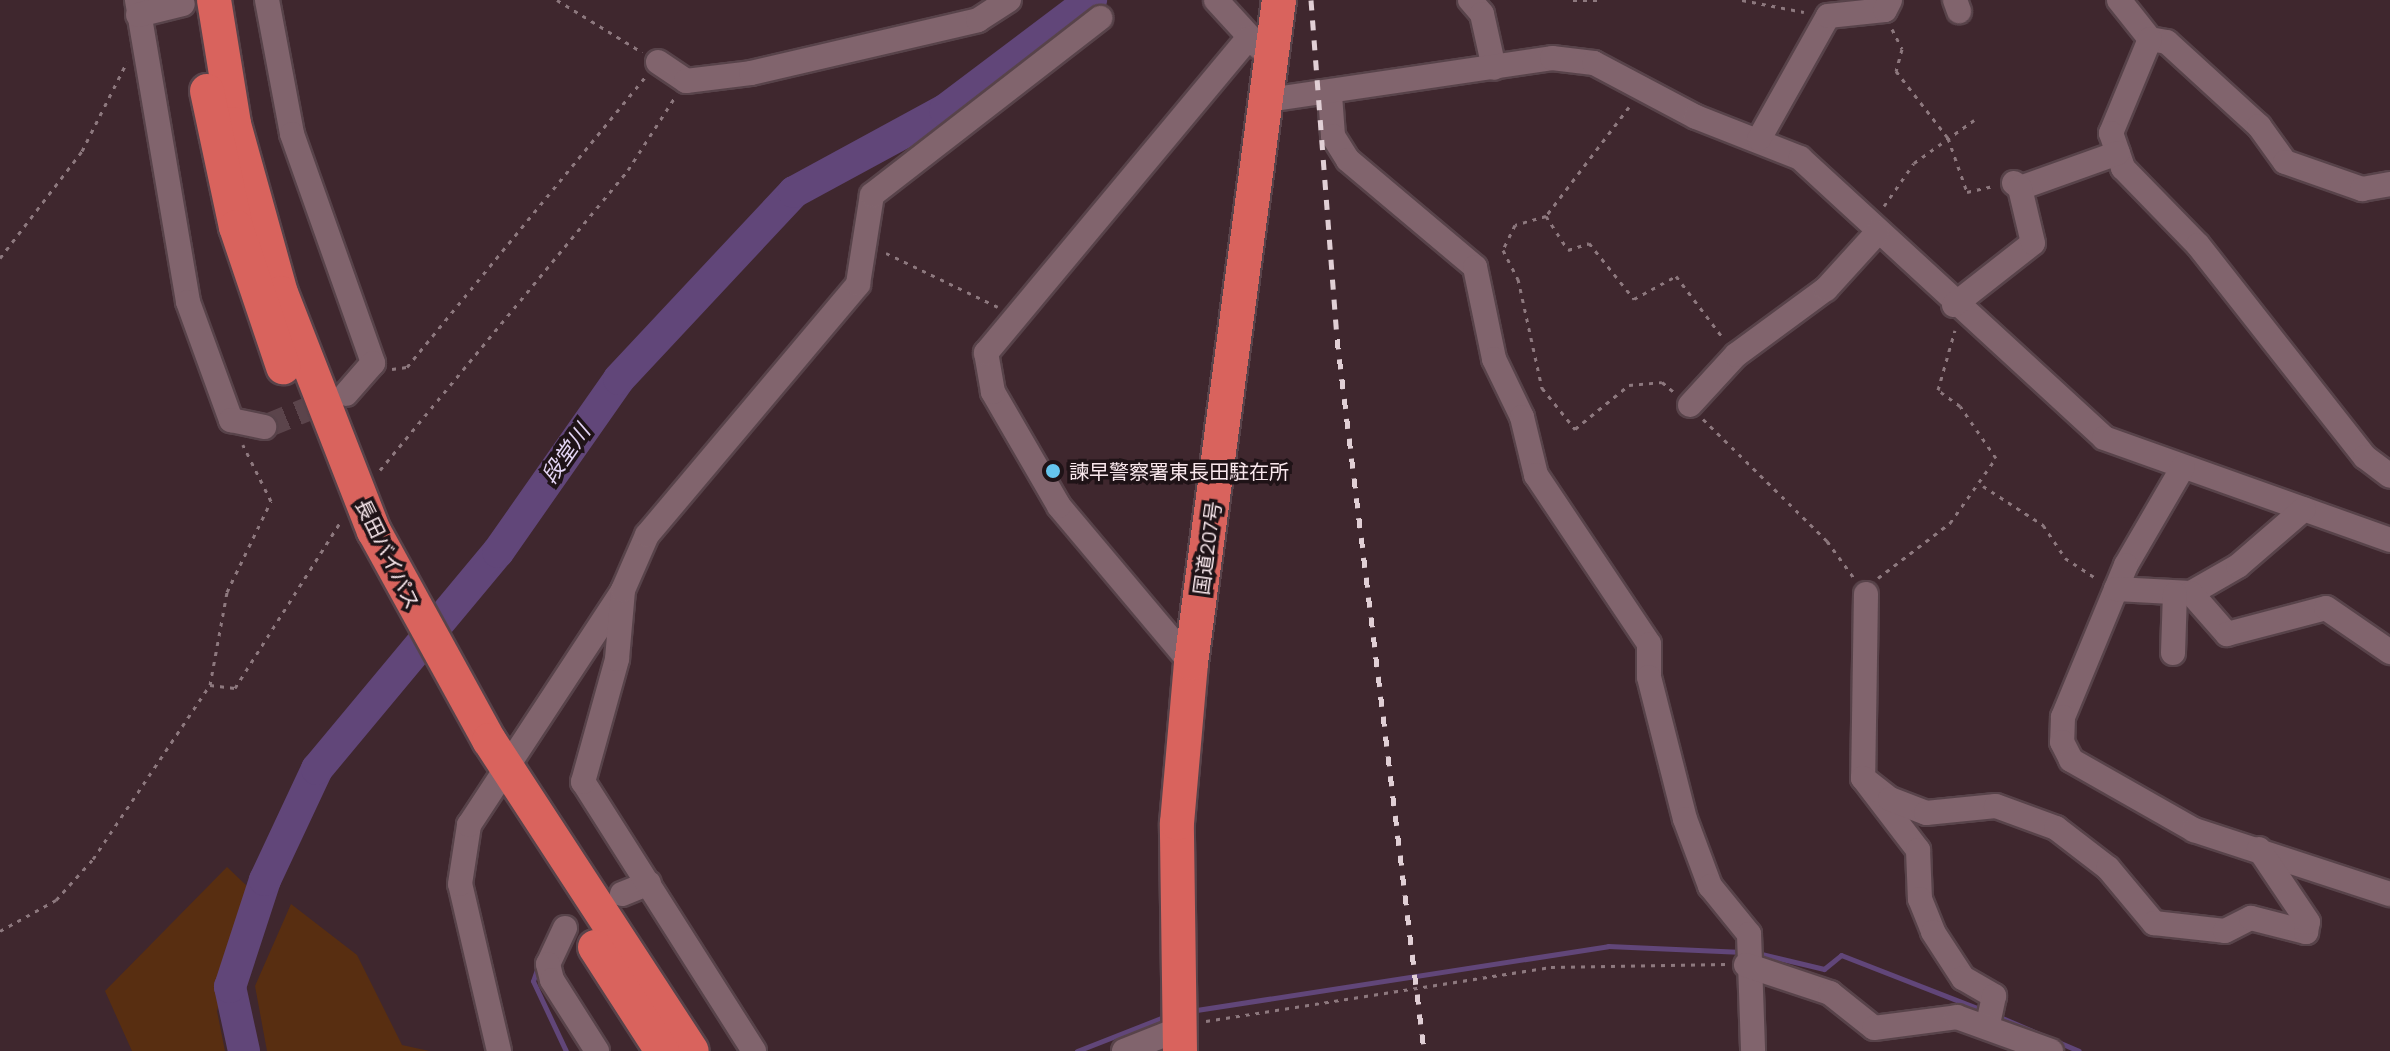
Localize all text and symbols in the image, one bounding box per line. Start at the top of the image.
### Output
water label: 段堂川 [536,419,596,489]
place label: 諫早警察署東長田駐在所 [1069,459,1289,483]
marker: 諫早警察署東長田駐在所 [1044,462,1062,480]
street label: 長田バイパス [351,495,425,613]
street label: 国道207号 [1189,500,1225,596]

